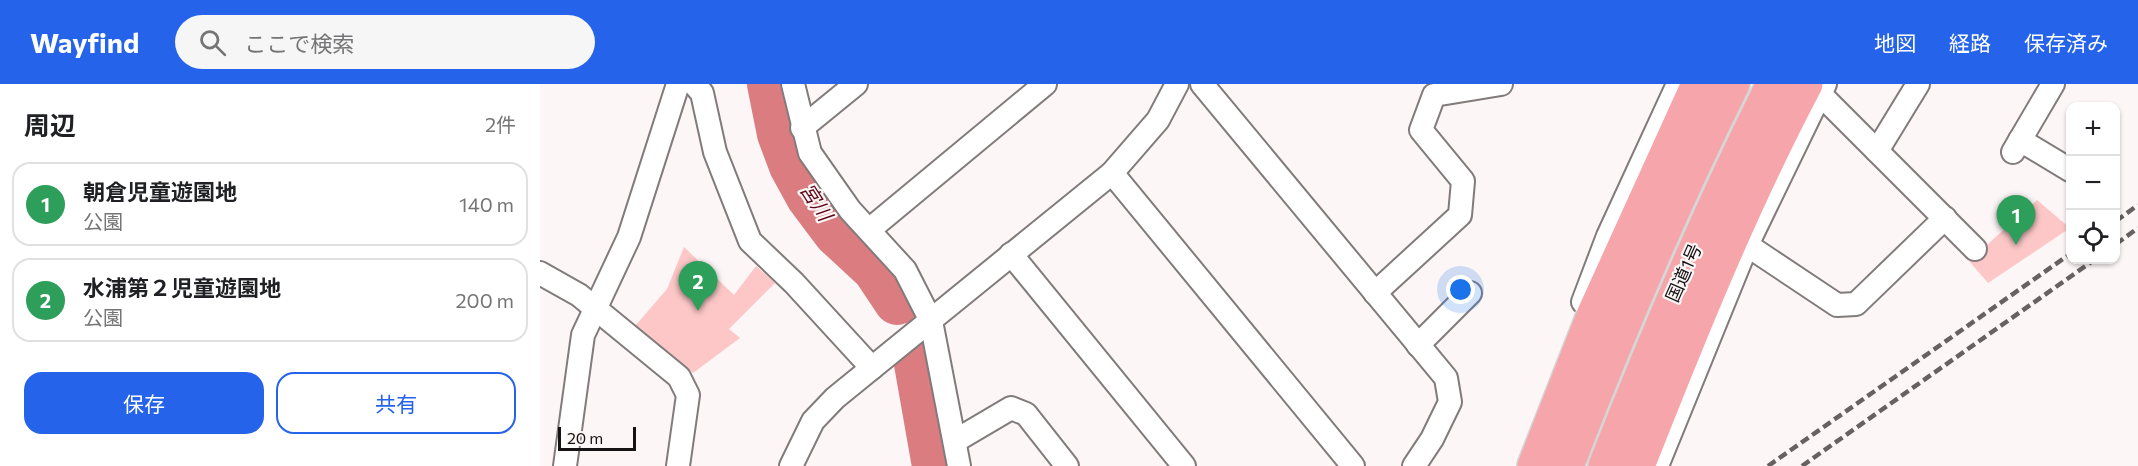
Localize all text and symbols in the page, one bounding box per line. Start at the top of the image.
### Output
search box [175,15,595,69]
text: Wayfind [30,25,139,59]
icon: search [196,26,229,59]
text: ここで検索 [244,30,354,57]
text: 地図 [1874,30,1916,55]
text: 経路 [1949,30,1991,55]
text: 保存済み [2024,30,2108,55]
map controls [2066,102,2120,264]
button: + [2066,102,2120,156]
text: 周辺 [24,109,76,140]
text: 2件 [485,112,516,136]
button: − [2066,156,2120,210]
text: 朝倉児童遊園地 [83,178,237,205]
water label: 宮川 [796,178,839,226]
text: 1 [41,192,50,216]
text: 140 m [459,192,514,216]
pin: 1 [1996,196,2036,245]
text: 公園 [83,209,123,233]
button: locate [2066,210,2120,264]
street label: 国道1号 [1660,240,1706,305]
pin: 2 [678,262,718,311]
text: 水浦第２児童遊園地 [83,274,281,301]
your location [1446,275,1475,304]
text: 2 [40,288,51,312]
text: 200 m [456,288,514,312]
text: 公園 [83,305,123,329]
button: 保存 [24,372,264,434]
button: 共有 [276,372,516,434]
scale bar [558,424,636,452]
text: 20 m [567,428,603,447]

